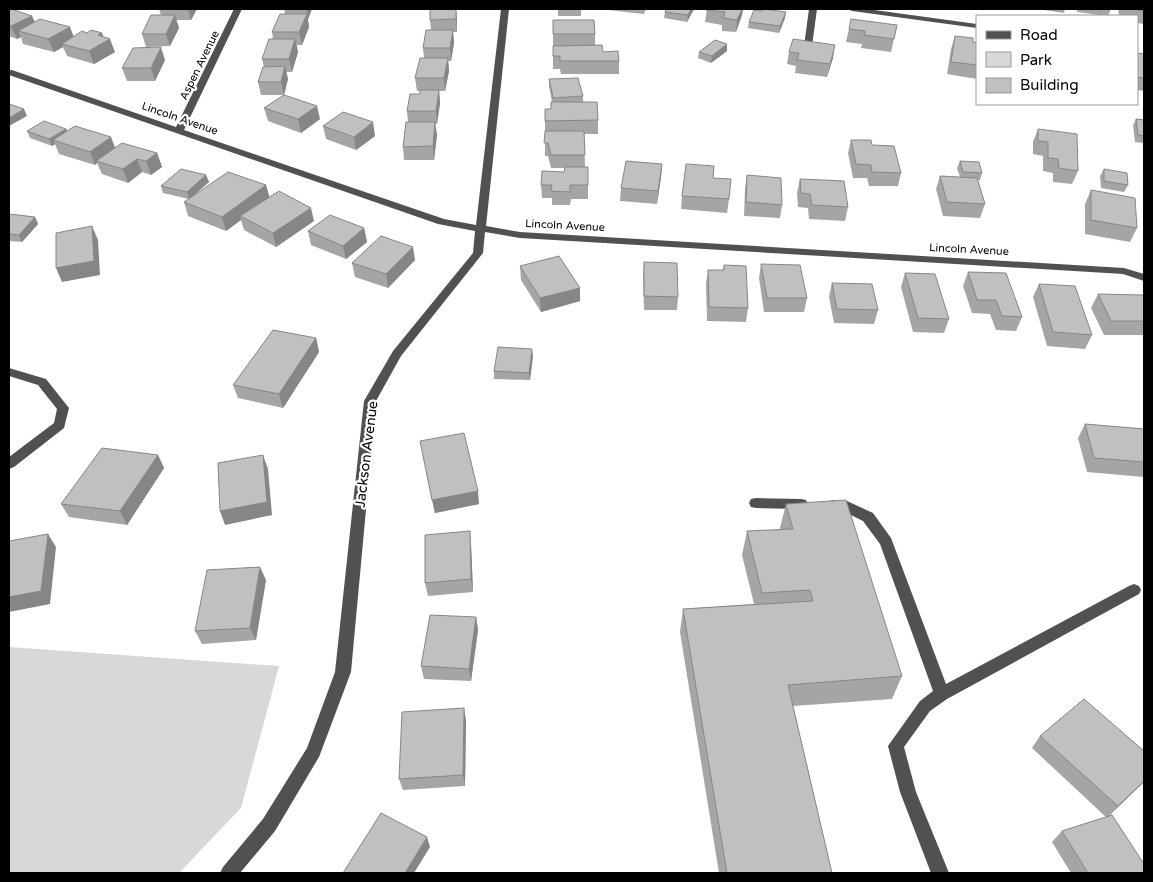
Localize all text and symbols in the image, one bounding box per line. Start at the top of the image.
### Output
legend [976,15,1138,105]
text: Road [1020,26,1058,44]
street label: Aspen Avenue [177,28,222,102]
text: Park [1020,51,1052,69]
text: Building [1020,76,1079,94]
street label: Lincoln Avenue [140,99,220,138]
street label: Lincoln Avenue [525,217,605,234]
street label: Lincoln Avenue [929,241,1009,258]
street label: Jackson Avenue [352,400,381,508]

